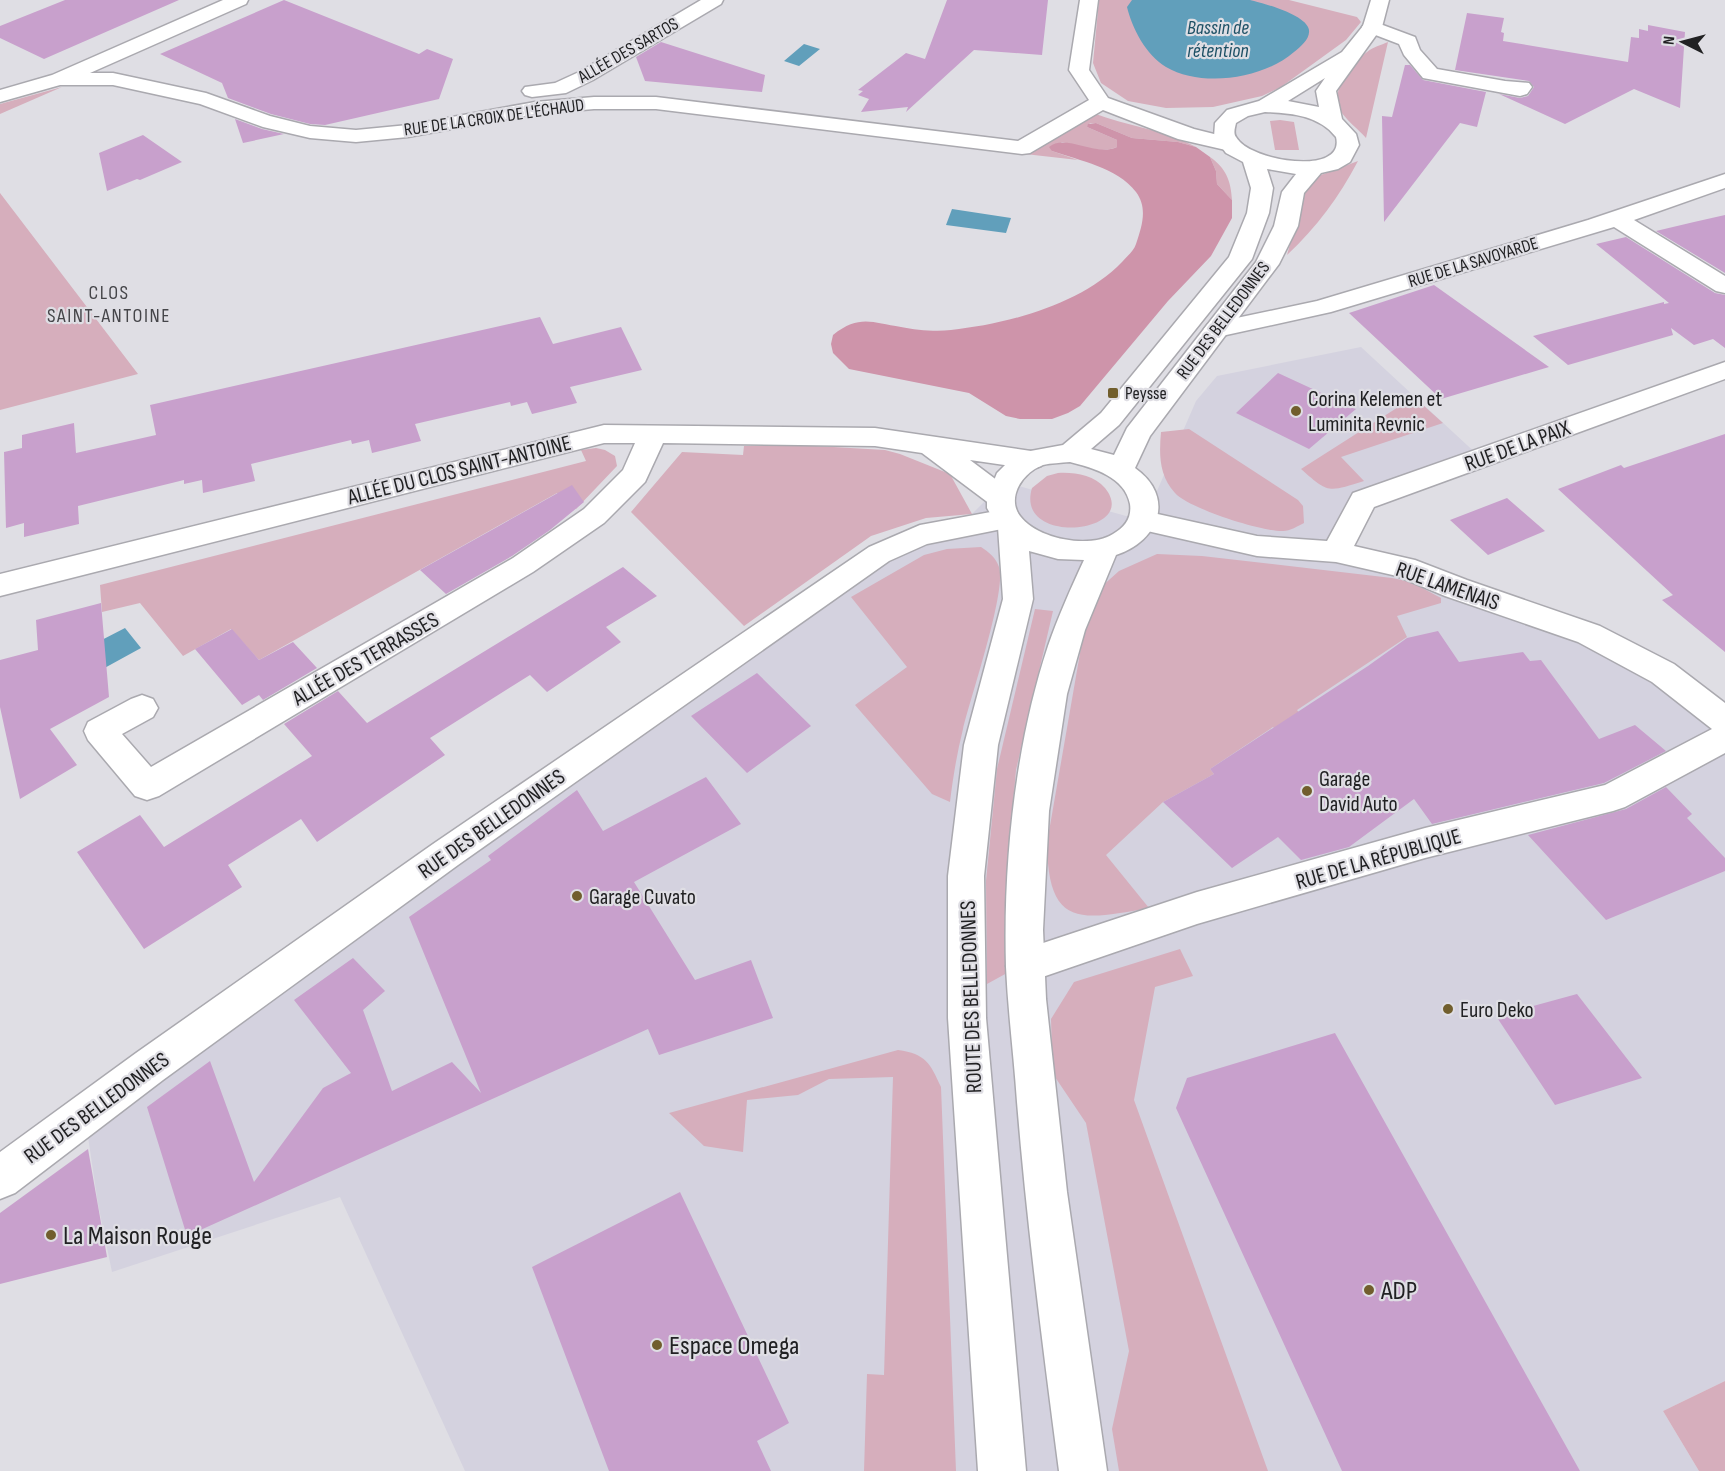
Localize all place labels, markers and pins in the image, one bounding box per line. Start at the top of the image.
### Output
place label: Peysse [1125,383,1167,404]
marker: Peysse [1106,386,1120,400]
place label: Corina Kelemen et Luminita Revnic [1308,386,1442,438]
marker: Corina Kelemen et Luminita Revnic [1289,404,1303,418]
place label: Garage David Auto [1319,766,1398,818]
marker: Garage David Auto [1300,784,1314,798]
place label: Garage Cuvato [589,884,696,911]
marker: Garage Cuvato [570,889,584,903]
place label: Euro Deko [1460,997,1534,1024]
marker: Euro Deko [1441,1002,1455,1016]
place label: La Maison Rouge [63,1220,212,1252]
marker: La Maison Rouge [44,1228,58,1242]
place label: ADP [1380,1275,1417,1307]
marker: ADP [1362,1283,1376,1297]
place label: Espace Omega [669,1330,800,1362]
marker: Espace Omega [650,1338,664,1352]

